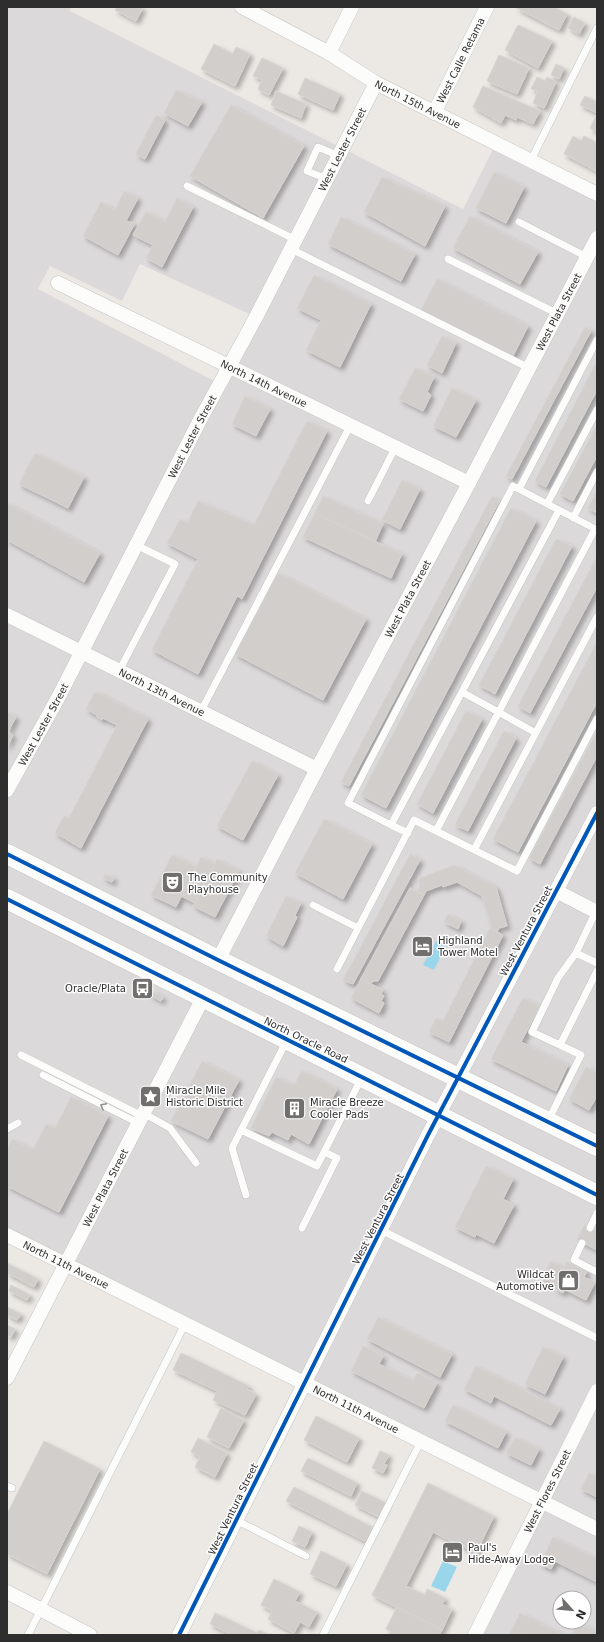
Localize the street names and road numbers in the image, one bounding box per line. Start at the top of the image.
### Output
street label: West Calle Retama [434,16,486,105]
street label: North 15th Avenue [373,78,463,130]
street label: West Lester Street [316,106,368,193]
street label: West Plata Street [533,271,583,353]
street label: North 14th Avenue [219,358,309,409]
street label: West Lester Street [166,393,218,480]
street label: West Plata Street [382,558,433,639]
street label: North 13th Avenue [117,666,207,718]
street label: West Lester Street [16,681,70,767]
street label: West Ventura Street [498,884,554,978]
street label: North Oracle Road [262,1015,350,1065]
street label: West Plata Street [80,1147,130,1229]
street label: West Ventura Street [350,1172,406,1266]
street label: North 11th Avenue [21,1238,111,1290]
street label: North 11th Avenue [311,1383,401,1435]
street label: West Flores Street [522,1448,572,1534]
street label: West Ventura Street [206,1461,260,1557]

